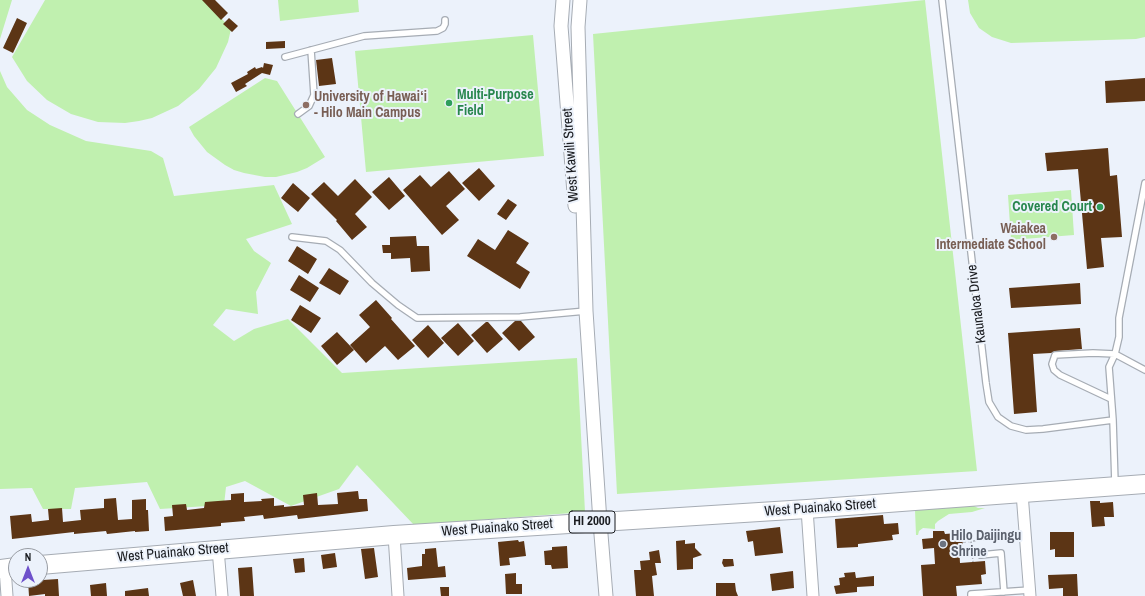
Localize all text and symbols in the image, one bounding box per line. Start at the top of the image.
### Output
place label: Multi-Purpose Field [457,87,534,120]
place label: University of Hawaiʻi - Hilo Main Campus [314,89,427,122]
marker: Multi-Purpose Field [444,98,454,108]
marker: University of Hawaiʻi - Hilo Main Campus [301,100,311,110]
street label: West Kawili Street [559,107,583,203]
place label: Covered Court [1012,199,1092,215]
marker: Covered Court [1095,202,1105,212]
place label: Waiakea Intermediate School [936,221,1046,254]
marker: Waiakea Intermediate School [1049,232,1059,242]
street label: Kaunaloa Drive [964,264,990,344]
street label: West Puainako Street [764,496,876,520]
road number: HI 2000 [569,511,615,533]
street label: West Puainako Street [441,516,553,540]
place label: Hilo Daijingu Shrine [951,528,1021,560]
marker: Hilo Daijingu Shrine [938,539,948,549]
street label: West Puainako Street [117,540,229,566]
north arrow [8,548,48,588]
text: N [25,550,31,564]

